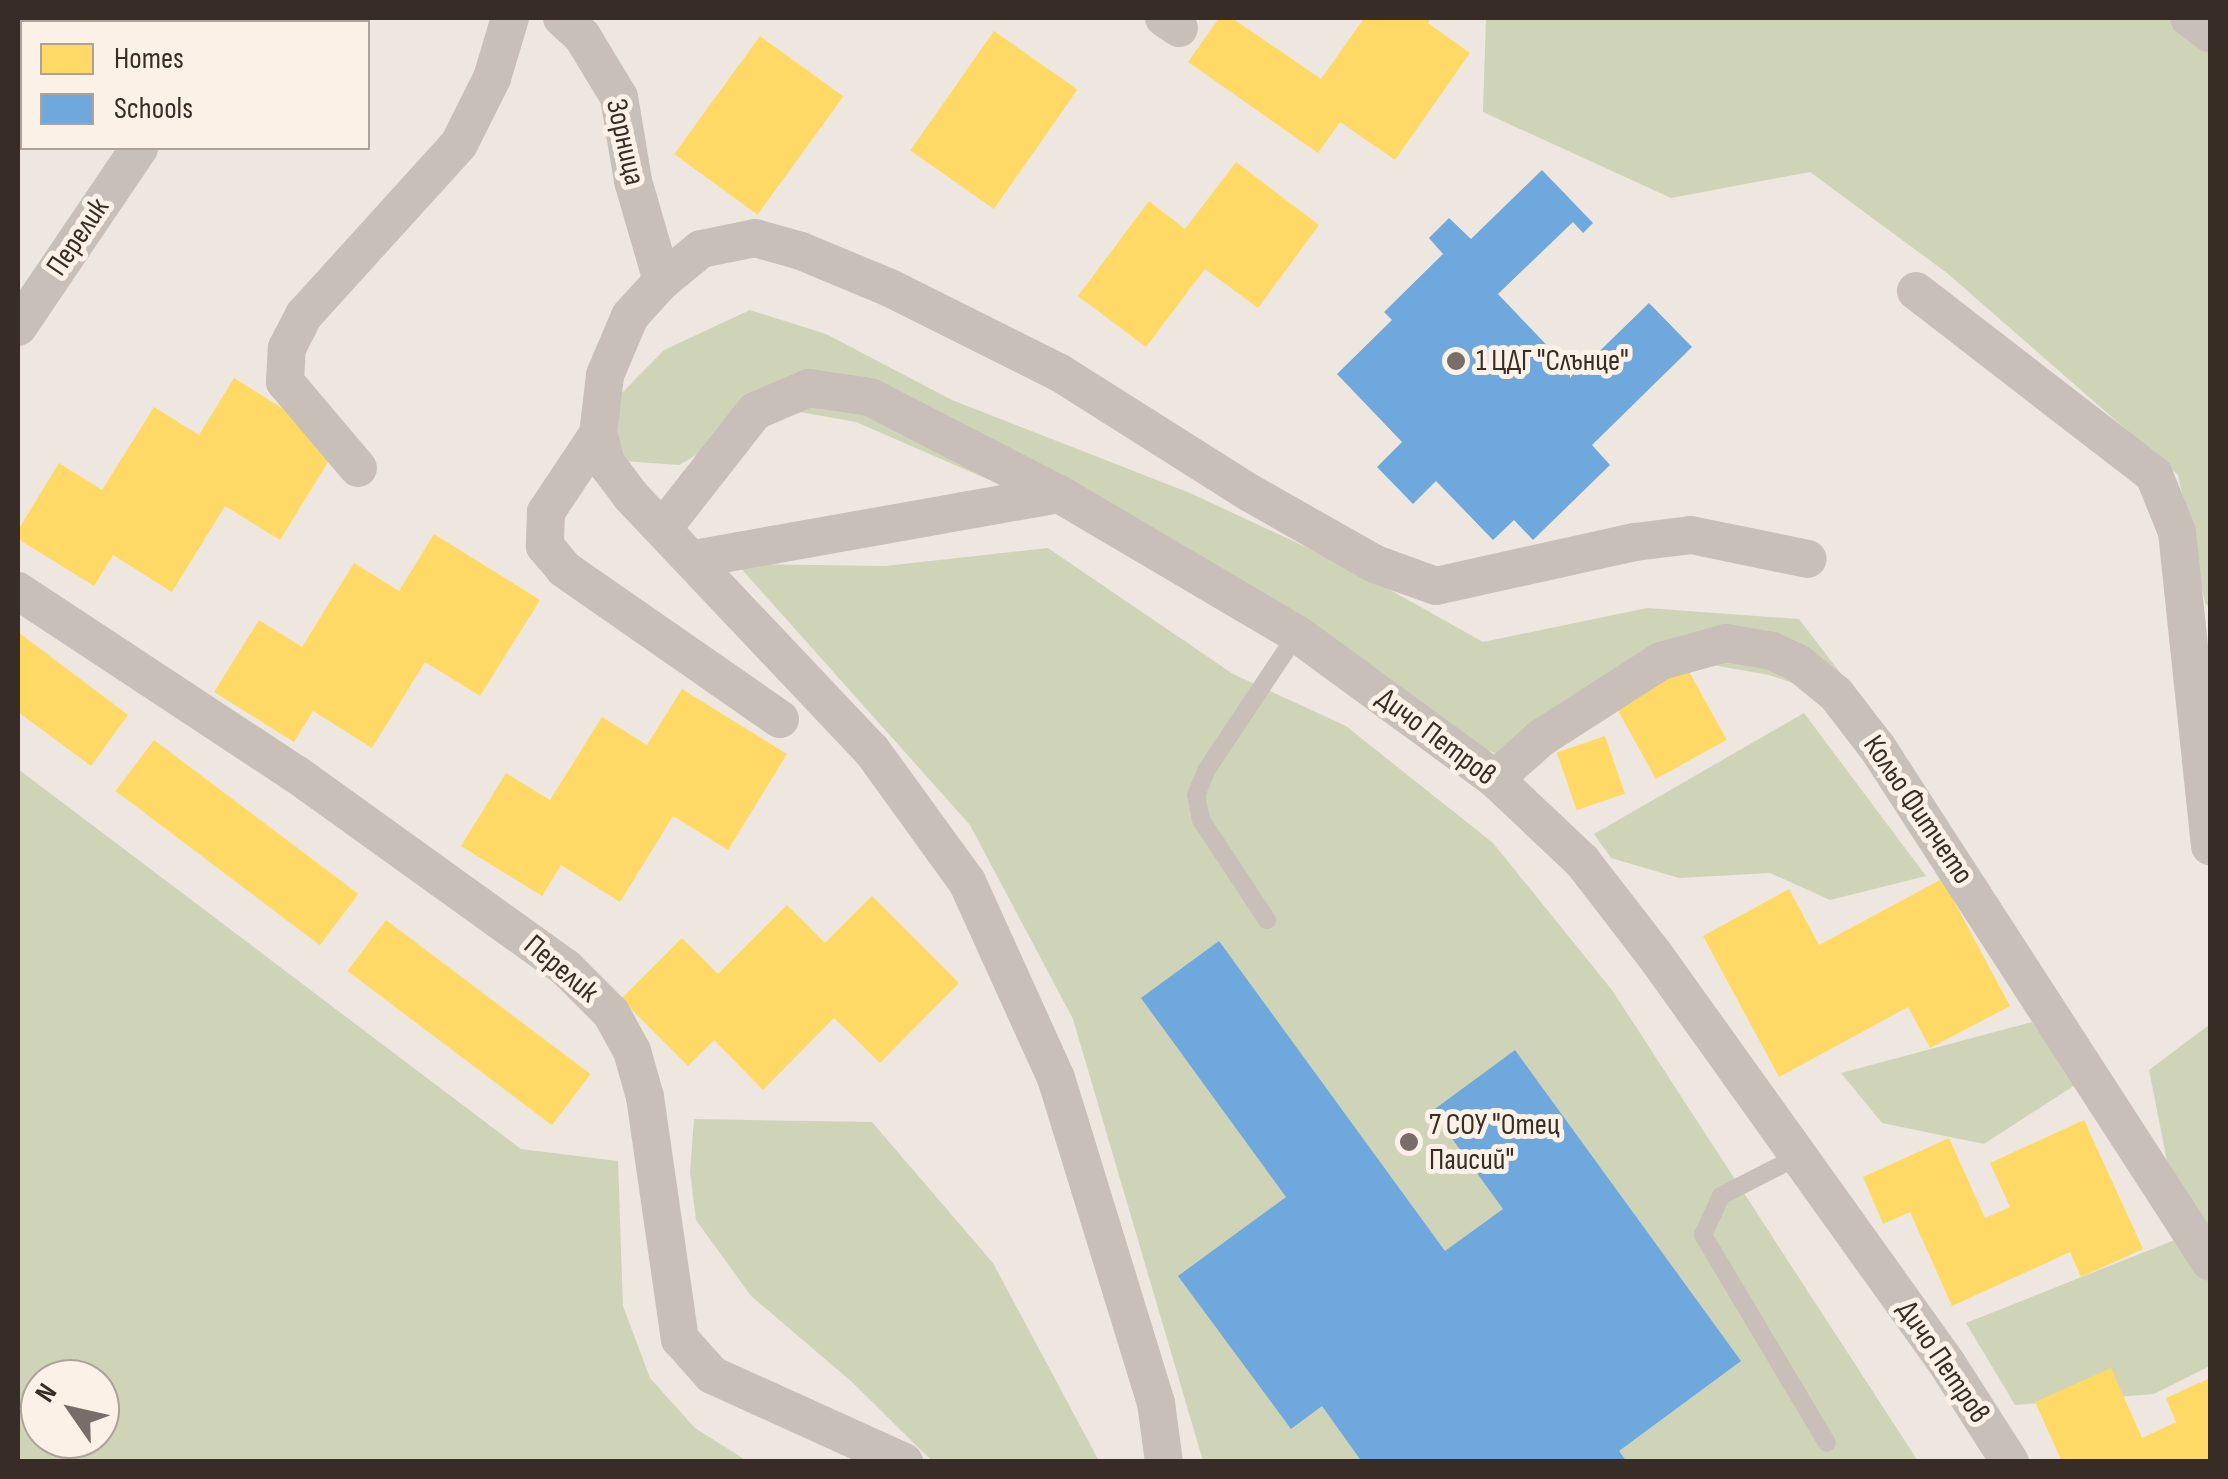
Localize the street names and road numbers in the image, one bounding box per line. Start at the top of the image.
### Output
street label: Зорница [598,95,652,189]
street label: Перелик [39,191,117,283]
street label: Дичо Петров [1369,680,1503,794]
street label: Кольо Фитчето [1855,729,1981,891]
street label: Перелик [516,928,606,1010]
street label: Дичо Петров [1889,1294,1997,1430]

